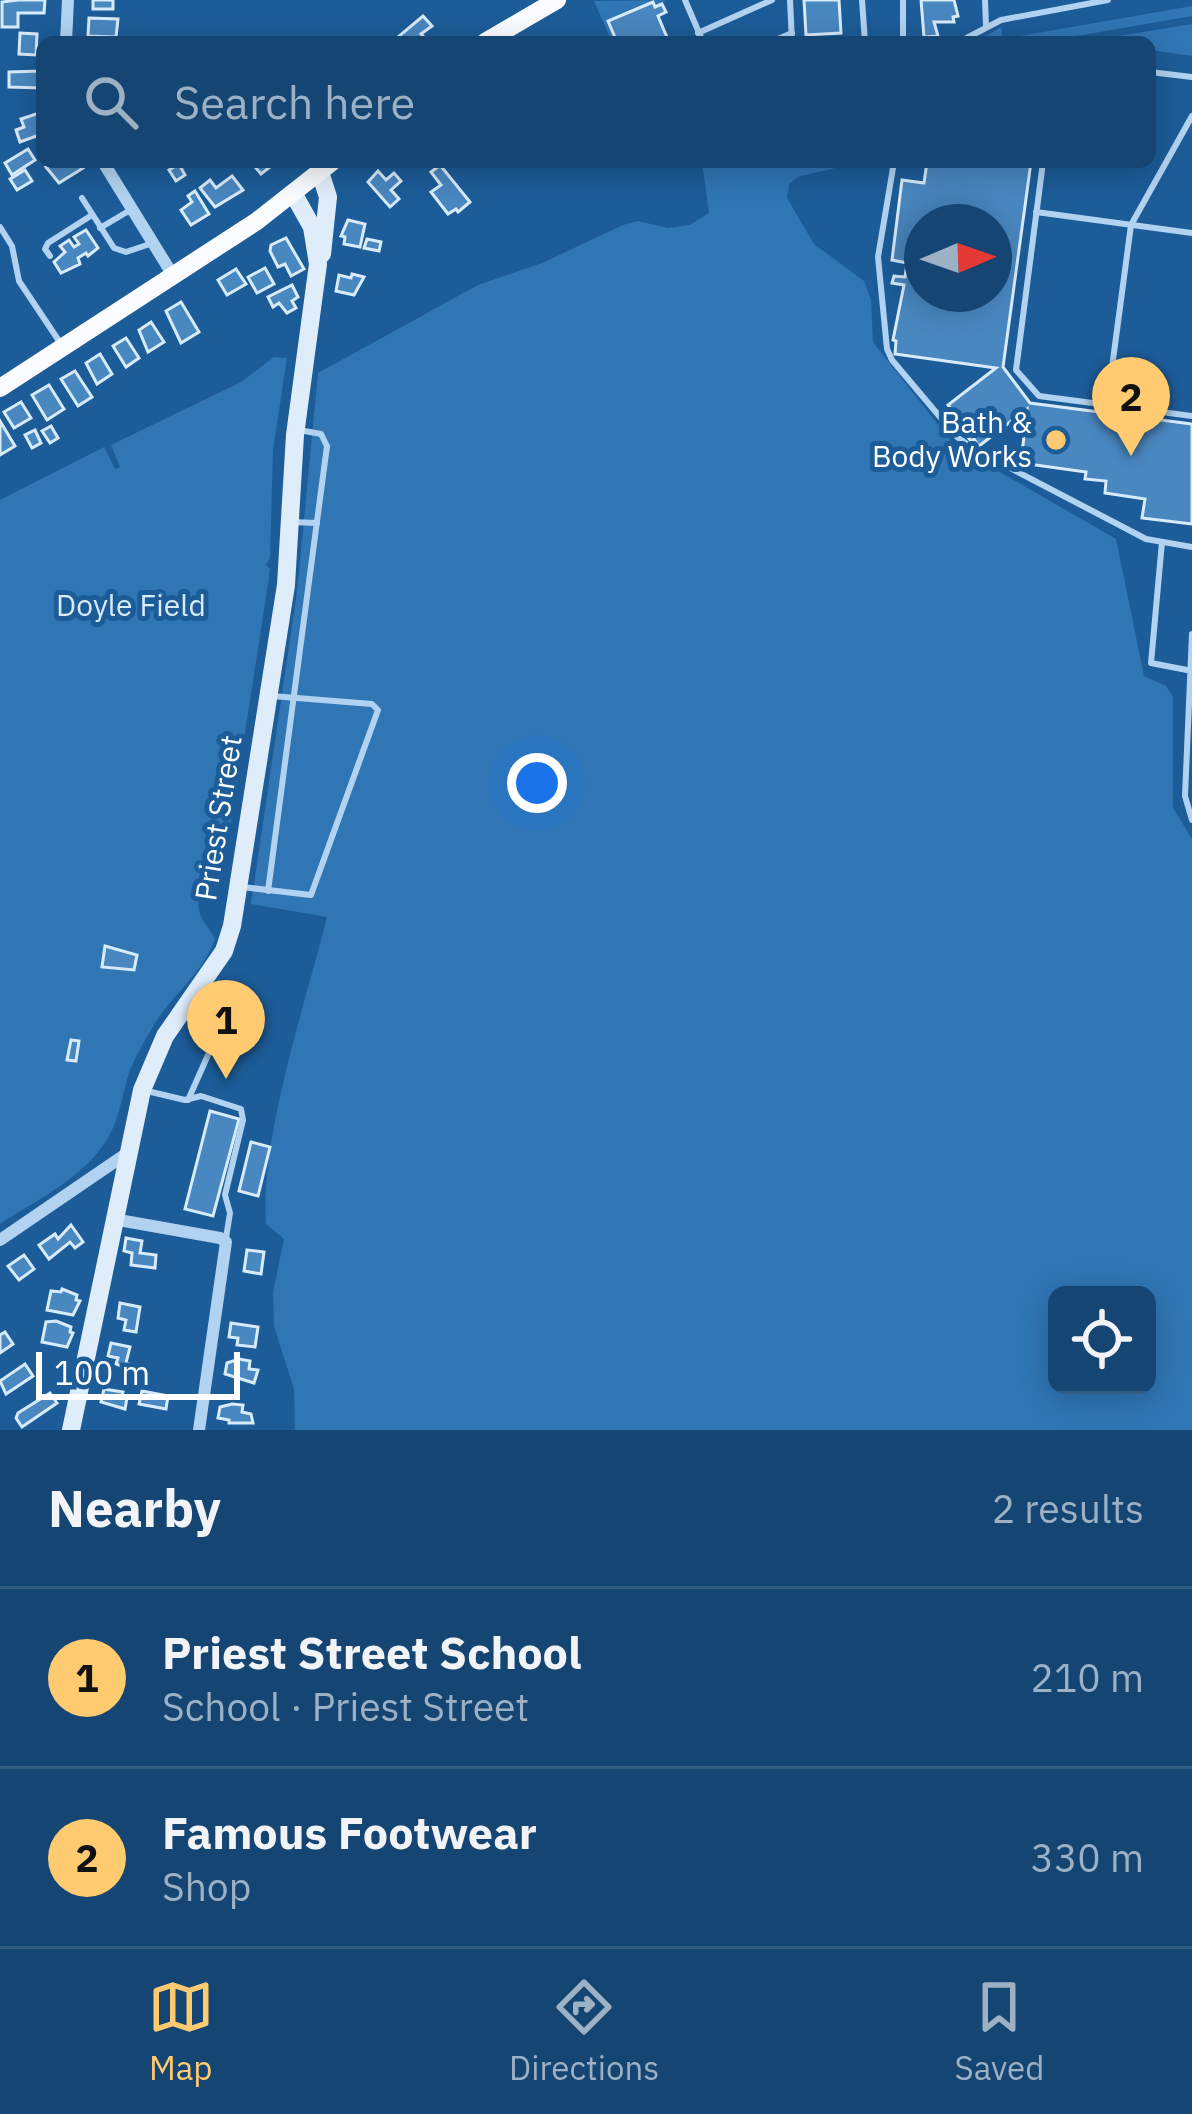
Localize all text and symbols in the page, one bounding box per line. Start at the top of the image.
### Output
search box [36,36,1156,168]
icon: search [78,69,144,135]
text: Search here [174,73,415,131]
north arrow [904,204,1012,312]
pin: 2 [1092,357,1170,456]
place label: Bath & Body Works [872,402,1032,475]
marker: Bath & Body Works [1043,427,1069,453]
park label: Doyle Field [56,585,206,624]
street label: Priest Street [185,732,250,903]
your location [507,753,567,813]
pin: 1 [187,980,265,1079]
map controls [1048,1286,1156,1394]
button: locate [1048,1286,1156,1394]
scale bar [36,1346,240,1399]
text: 100 m [54,1351,150,1394]
text: Nearby [48,1475,221,1541]
text: 2 results [992,1483,1144,1534]
text: Priest Street School [162,1623,582,1681]
text: 1 [75,1652,99,1703]
text: 210 m [1031,1652,1144,1703]
text: School · Priest Street [162,1681,529,1732]
text: Famous Footwear [162,1803,537,1861]
text: 2 [75,1832,99,1883]
text: 330 m [1031,1832,1144,1883]
text: Shop [162,1861,251,1912]
tab: Map [148,1974,214,2089]
tab: Directions [509,1974,659,2089]
tab: Saved [955,1974,1044,2089]

